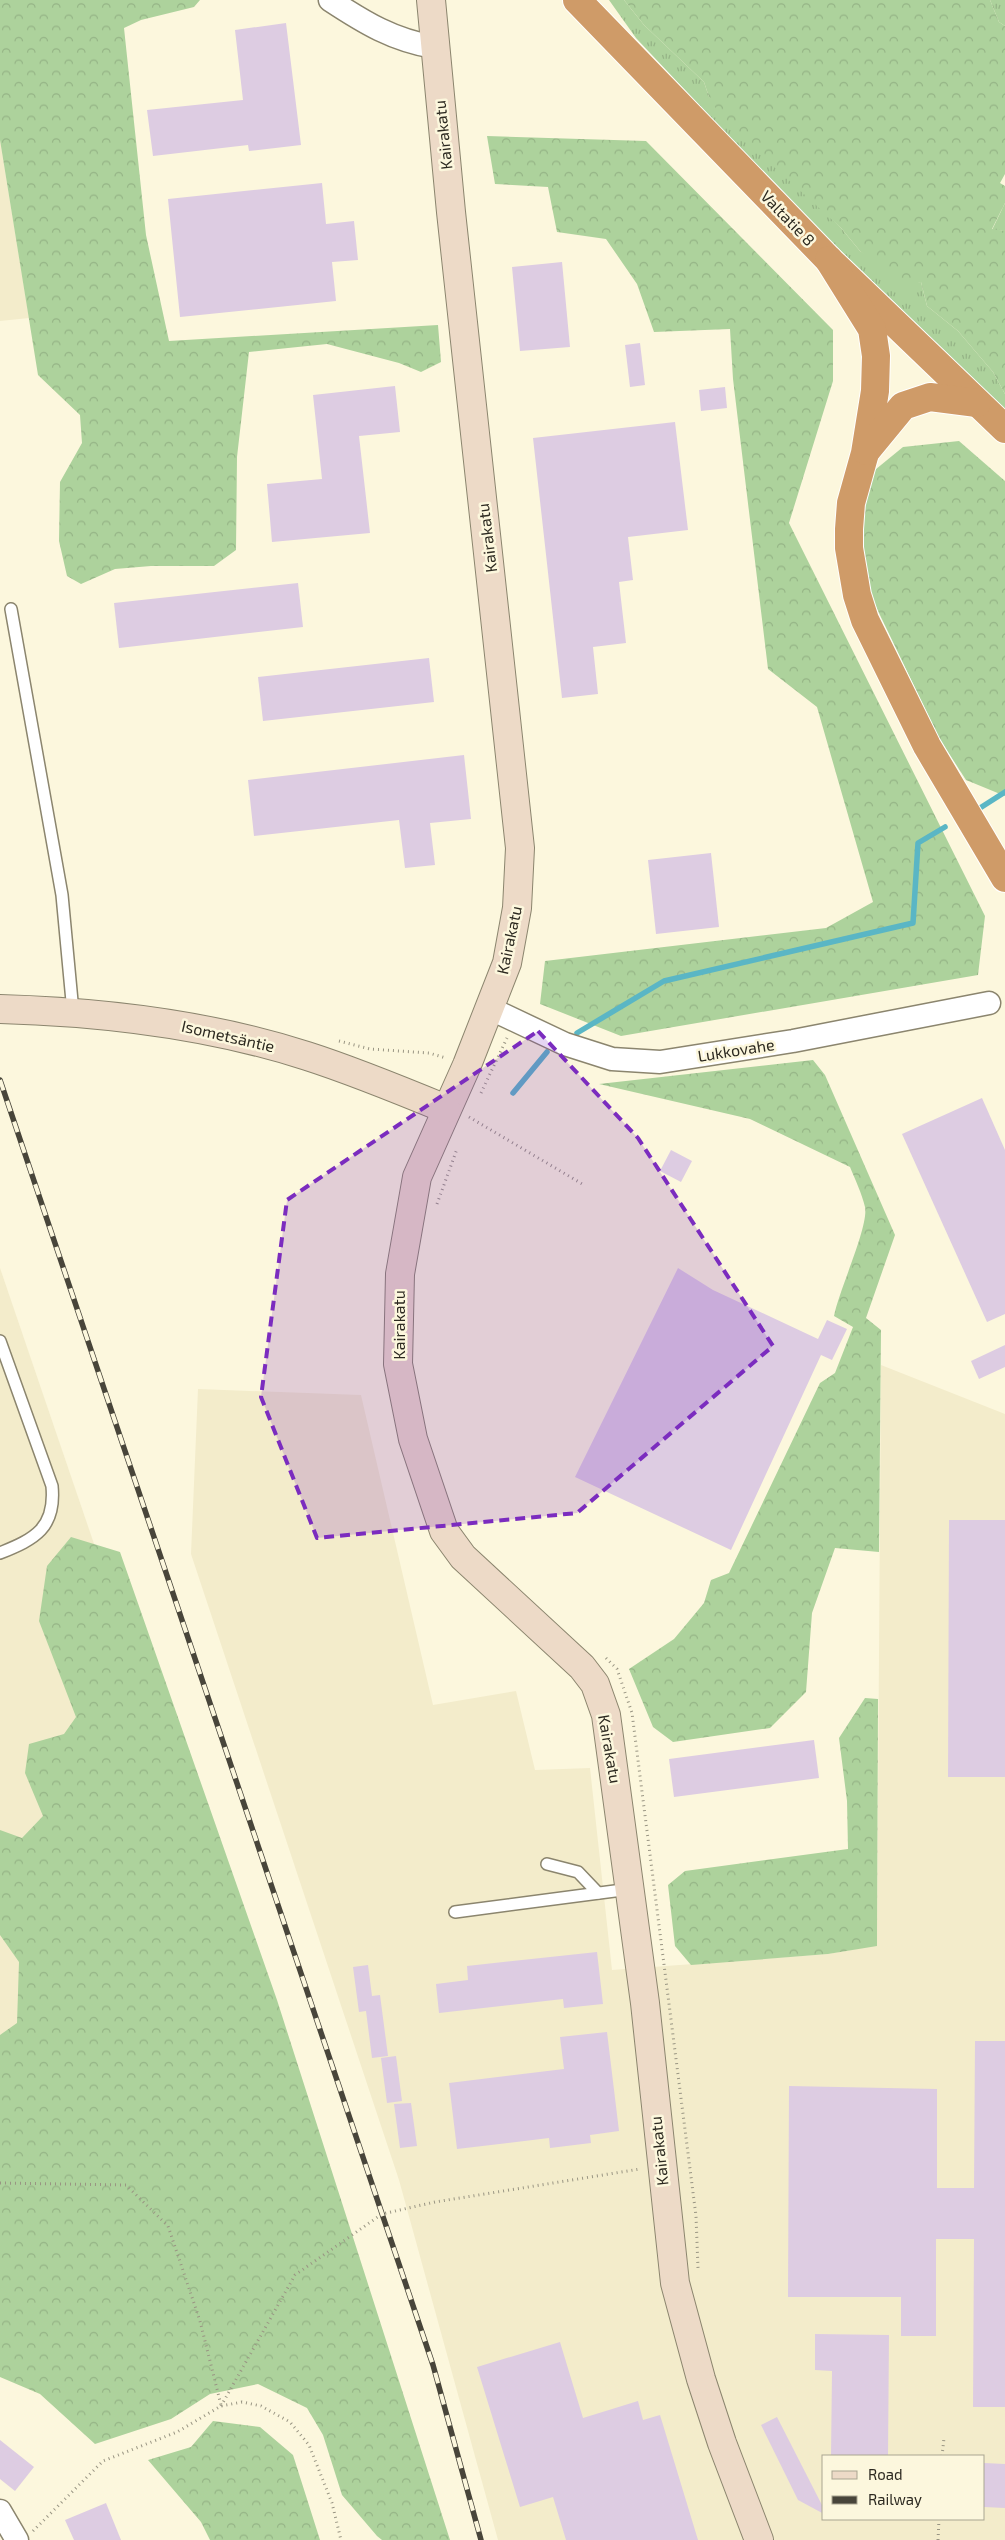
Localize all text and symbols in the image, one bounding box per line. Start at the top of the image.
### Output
street label: Kairakatu [429,99,456,171]
street label: Valtatie 8 [757,186,819,249]
street label: Kairakatu [473,502,500,574]
street label: Kairakatu [492,904,525,976]
street label: Isometsäntie [180,1016,277,1055]
street label: Lukkovahe [696,1034,776,1065]
street label: Kairakatu [389,1290,408,1360]
street label: Kairakatu [595,1713,626,1785]
street label: Kairakatu [645,2115,672,2187]
legend [822,2455,985,2520]
text: Road [868,2465,903,2483]
text: Railway [868,2490,922,2508]

